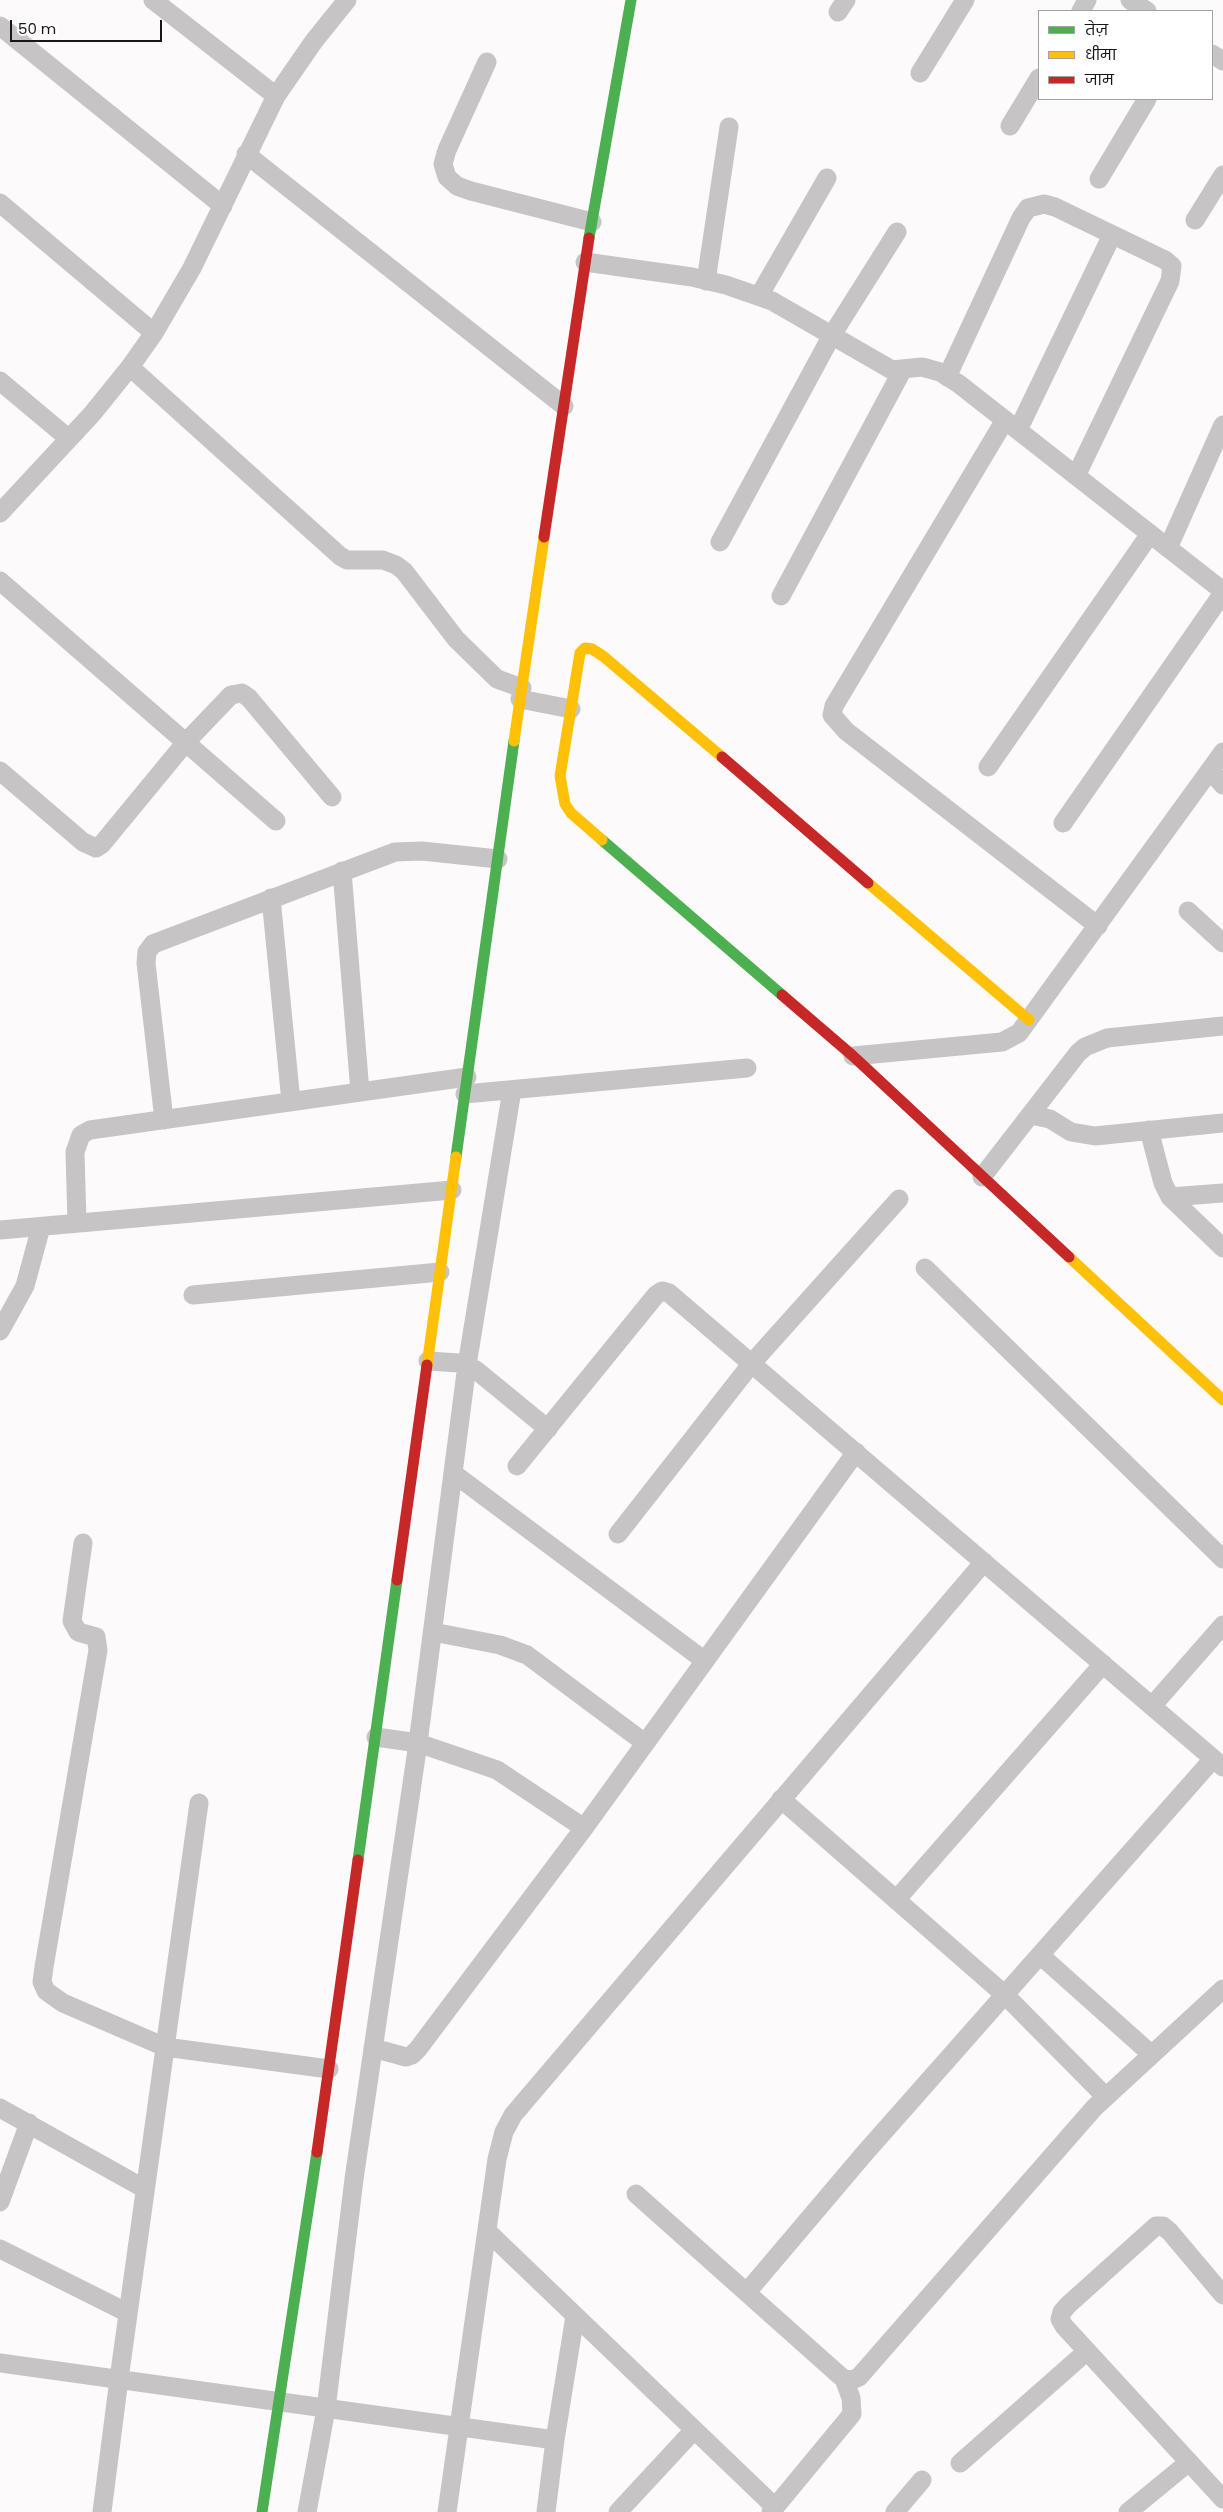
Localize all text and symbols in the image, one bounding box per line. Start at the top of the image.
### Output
scale bar [12,10,165,42]
legend [1038,10,1213,100]
text: 50 m [18,18,56,39]
text: तेज़ [1085,19,1108,40]
text: धीमा [1085,44,1116,65]
text: जाम [1085,69,1114,90]

